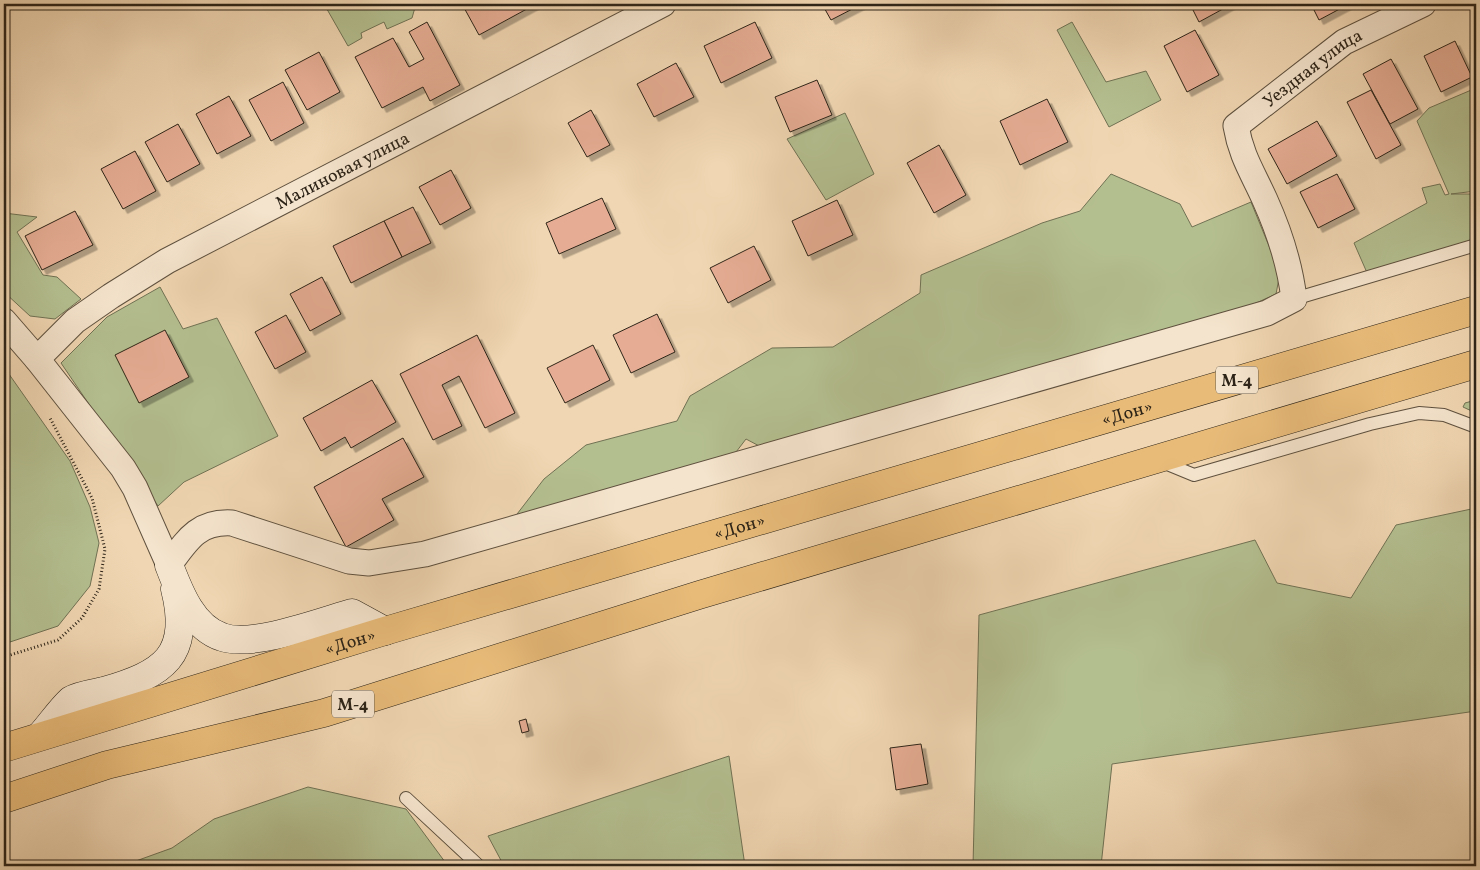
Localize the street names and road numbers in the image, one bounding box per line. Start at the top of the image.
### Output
street label: Уездная улица [1258,24,1367,114]
street label: Малиновая улица [272,126,414,217]
road number: М-4 [1216,366,1258,394]
street label: «Дон» [1099,395,1156,433]
street label: «Дон» [711,509,768,548]
street label: «Дон» [322,624,379,663]
road number: М-4 [332,691,374,718]

